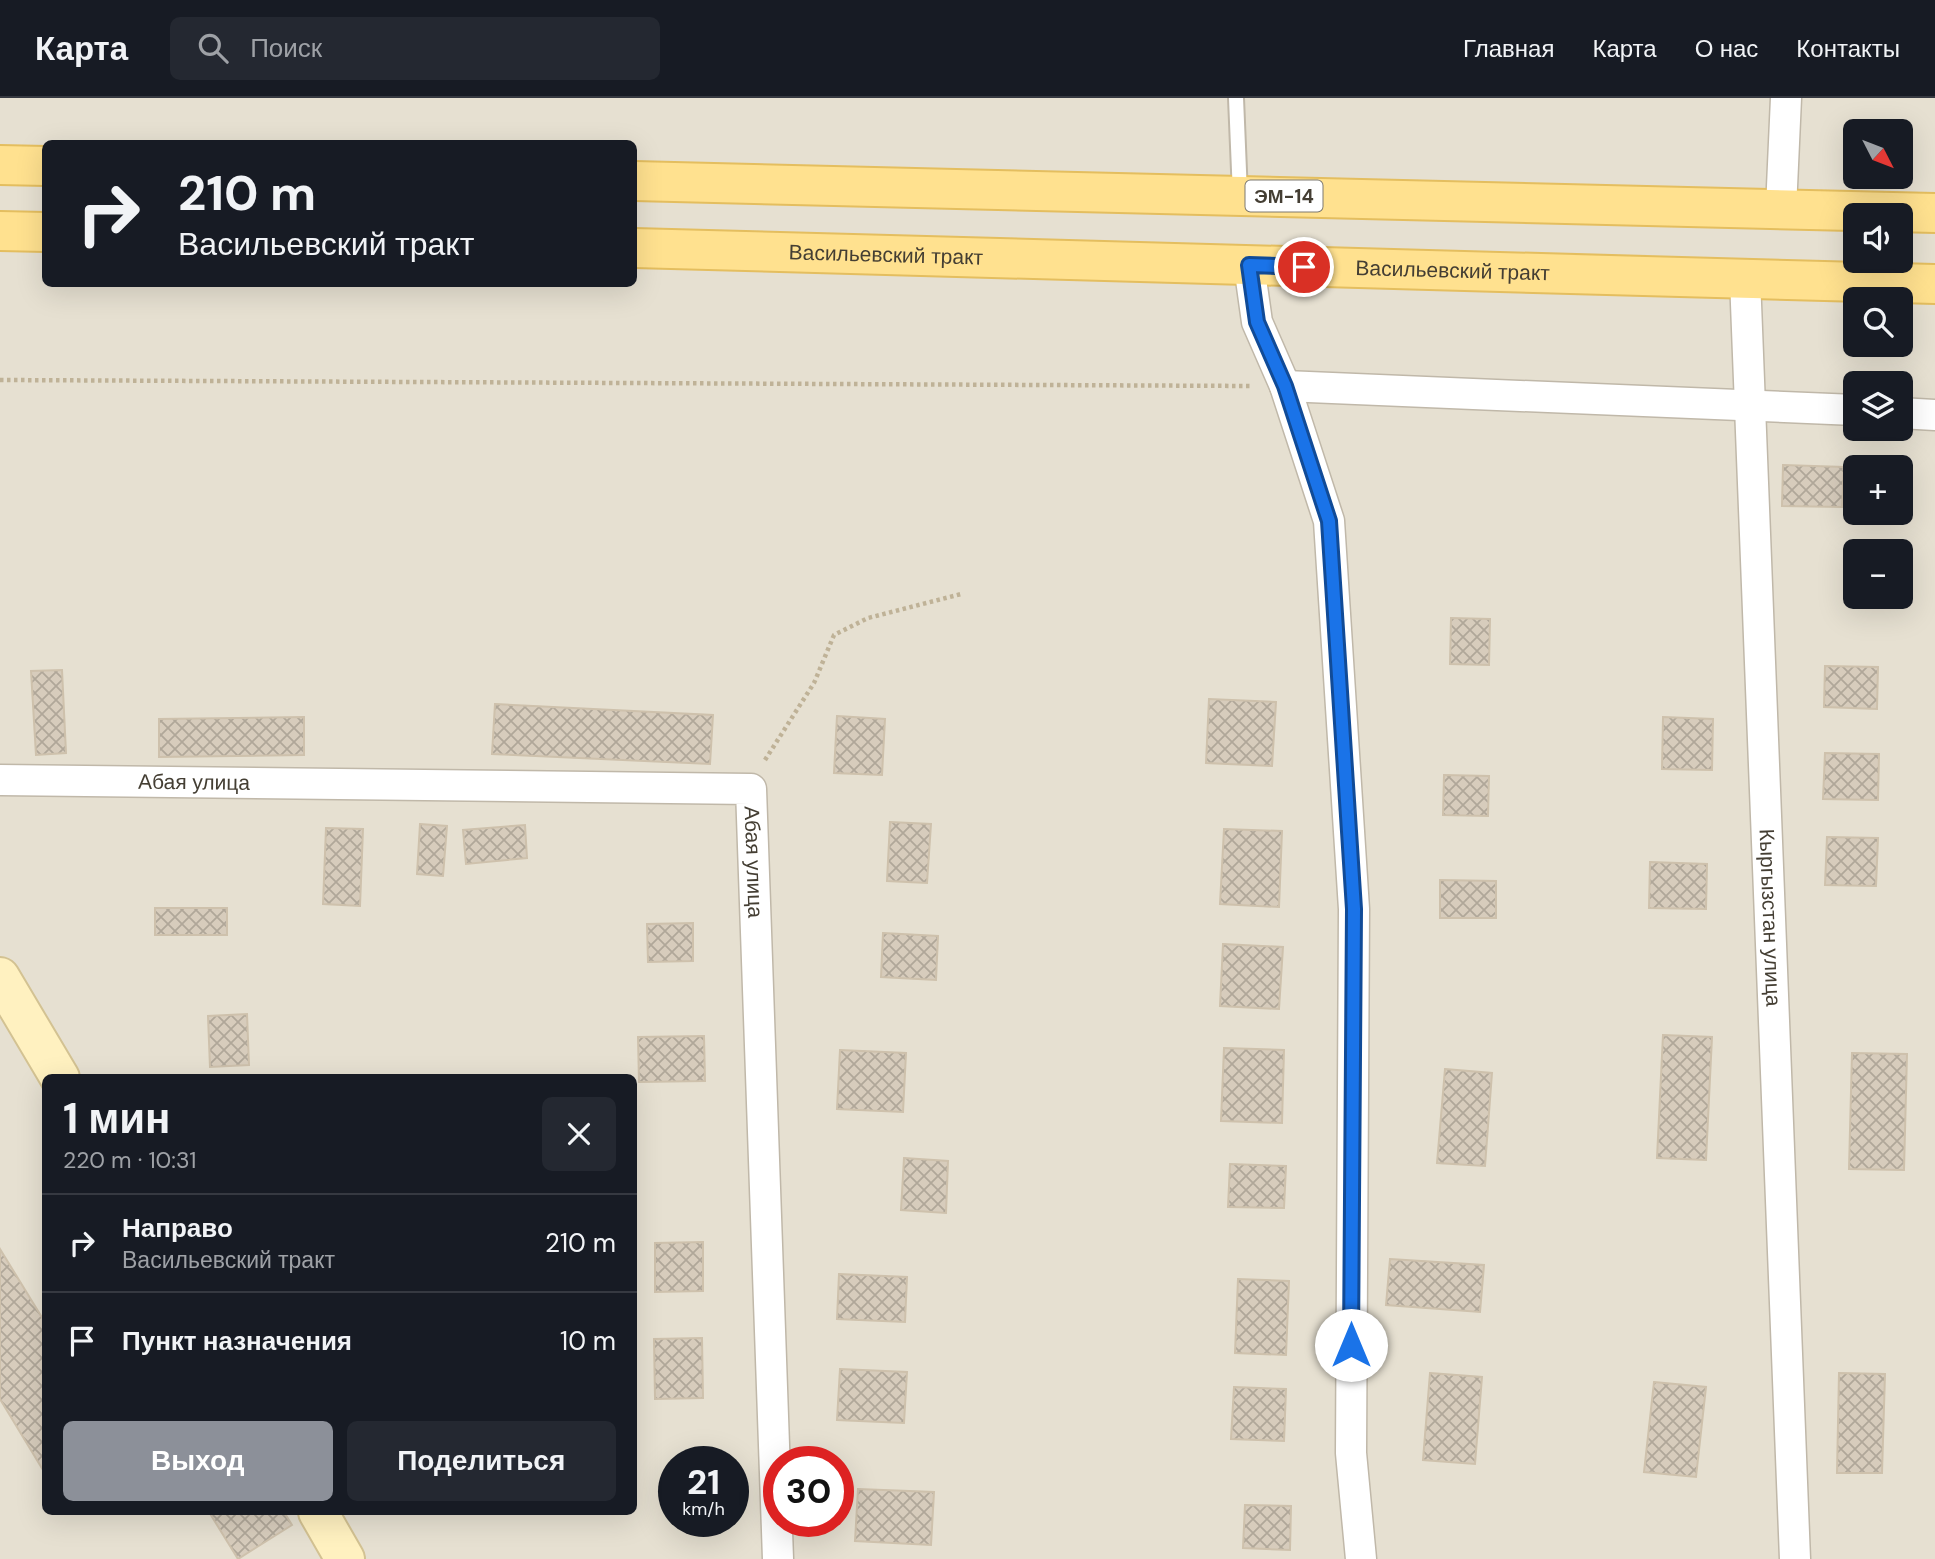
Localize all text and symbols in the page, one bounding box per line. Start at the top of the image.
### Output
search box [170,17,660,80]
text: Карта [35,27,128,70]
icon: search [194,29,232,67]
text: Поиск [250,31,322,65]
text: Главная [1463,33,1554,64]
text: Карта [1592,33,1657,64]
text: О нас [1695,33,1758,64]
text: Контакты [1796,33,1900,64]
north arrow [1843,119,1913,189]
map controls [1843,119,1913,609]
text: 210 m [178,161,316,225]
icon: right [63,168,154,259]
road number: ЭМ-14 [1246,180,1322,212]
button: sound [1843,203,1913,273]
text: Васильевский тракт [178,223,474,265]
pin [1274,237,1334,297]
street label: Васильевский тракт [788,238,984,272]
icon: arrive [1285,248,1323,286]
street label: Васильевский тракт [1355,254,1551,287]
button: search [1843,287,1913,357]
button: layers [1843,371,1913,441]
button: + [1843,455,1913,525]
button: − [1843,539,1913,609]
street label: Абая улица [138,768,250,797]
street label: Абая улица [738,805,770,919]
street label: Кыргызстан улица [1753,828,1787,1007]
text: 1 мин [63,1091,170,1146]
button: close [542,1097,616,1171]
text: 220 m · 10:31 [63,1145,196,1175]
text: Направо [122,1211,233,1245]
icon: right [63,1224,101,1262]
text: 210 m [545,1226,616,1260]
text: Васильевский тракт [122,1245,335,1275]
position arrow [1314,1308,1388,1382]
icon: arrive [63,1322,101,1360]
text: Пункт назначения [122,1324,352,1358]
text: 10 m [560,1324,616,1358]
button: Выход [63,1421,333,1501]
button: Поделиться [347,1421,616,1501]
speed limit sign: 30 [763,1446,854,1537]
text: 21 [687,1459,720,1505]
text: km/h [682,1497,725,1521]

